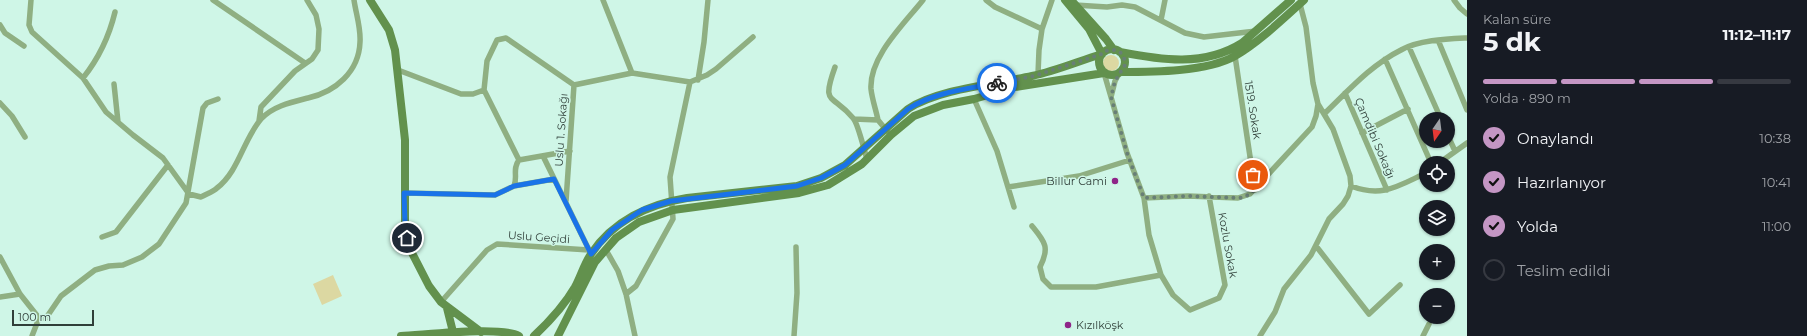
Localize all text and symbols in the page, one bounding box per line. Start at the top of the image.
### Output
text: Kalan süre [1483,11,1551,27]
text: 11:12–11:17 [1723,25,1791,44]
text: 5 dk [1483,26,1541,58]
courier [977,63,1017,103]
icon: bike [986,72,1008,94]
street label: 1519. Sokak [1241,80,1265,141]
text: Yolda · 890 m [1483,90,1571,106]
street label: Uslu 1. Sokağı [551,93,571,167]
street label: Çamdibi Sokağı [1352,95,1398,181]
north arrow [1419,112,1455,148]
map controls [1419,112,1455,324]
icon: check [1483,127,1505,149]
text: Onaylandı [1517,129,1594,148]
text: 10:38 [1759,130,1791,146]
button: locate [1419,156,1455,192]
pin [1236,158,1270,192]
icon: bag [1242,164,1264,186]
icon: check [1483,171,1505,193]
text: Hazırlanıyor [1517,173,1606,192]
place label: Billur Cami [1046,174,1107,188]
text: 10:41 [1762,174,1791,190]
marker: Billur Cami [1110,176,1120,186]
button: layers [1419,200,1455,236]
street label: Kozlu Sokak [1215,211,1241,279]
icon: check [1483,215,1505,237]
text: Yolda [1517,217,1558,236]
text: 11:00 [1762,218,1791,234]
pin [390,221,424,255]
icon: home [396,227,418,249]
street label: Uslu Geçidi [508,228,570,246]
button: + [1419,244,1455,280]
text: Teslim edildi [1517,261,1611,280]
button: − [1419,288,1455,324]
scale bar [12,308,94,327]
text: 100 m [18,310,51,324]
place label: Kızılköşk [1076,318,1124,332]
marker: Kızılköşk [1063,320,1073,330]

